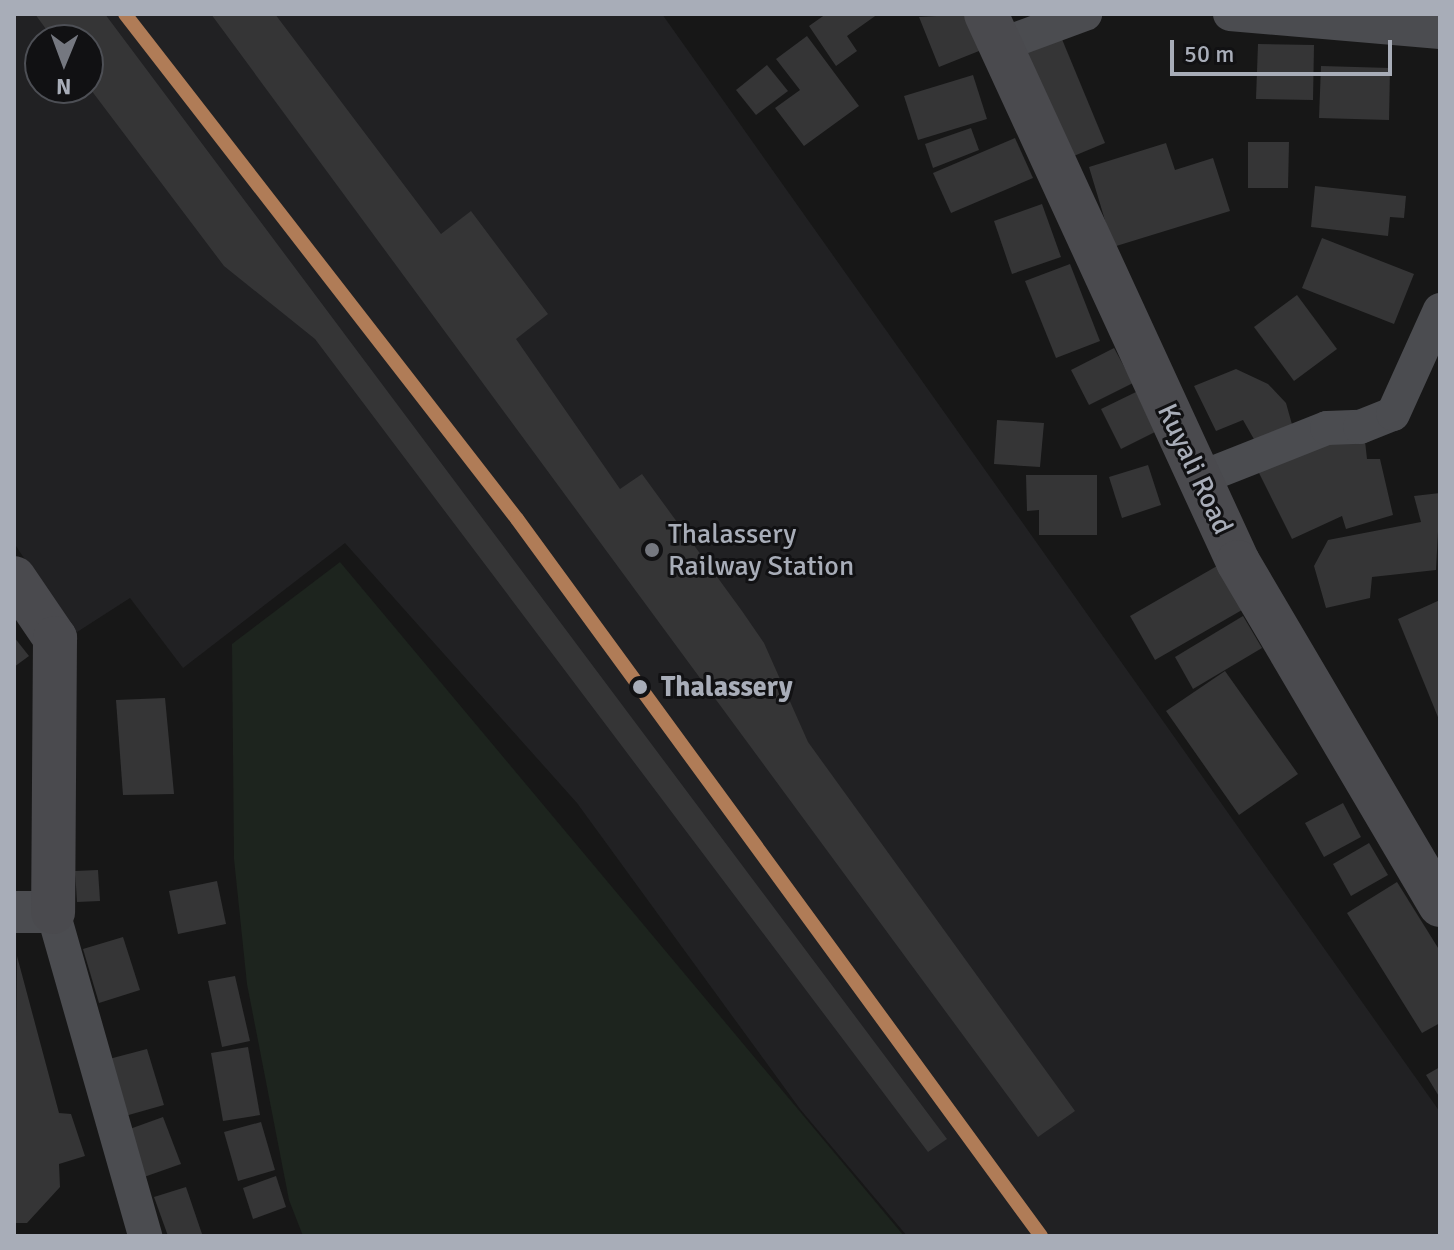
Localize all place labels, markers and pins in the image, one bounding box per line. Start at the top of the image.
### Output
place label: Thalassery Railway Station [668,517,854,583]
marker: Thalassery Railway Station [643,541,661,559]
place label: Thalassery [661,670,793,704]
marker: Thalassery [626,673,654,701]

